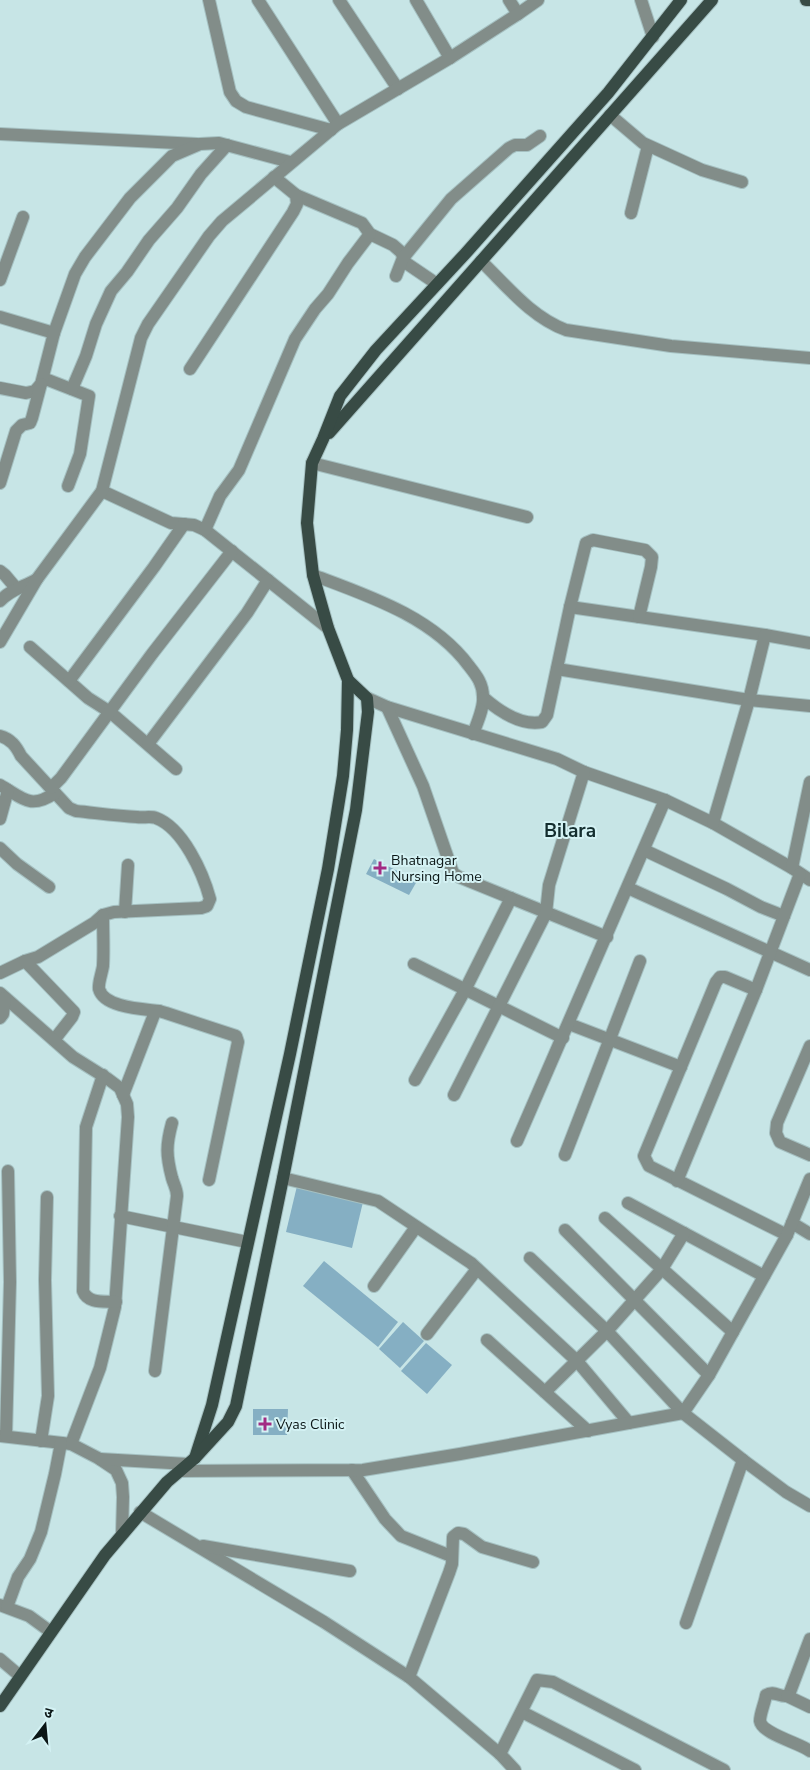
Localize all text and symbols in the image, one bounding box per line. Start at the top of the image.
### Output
district label: Bilara [544,818,596,844]
place label: Bhatnagar Nursing Home [391,851,482,886]
marker: Bhatnagar Nursing Home [373,861,387,875]
place label: Vyas Clinic [275,1415,345,1434]
marker: Vyas Clinic [258,1417,272,1431]
north arrow [20,1700,70,1750]
text: उ [42,1703,56,1723]

